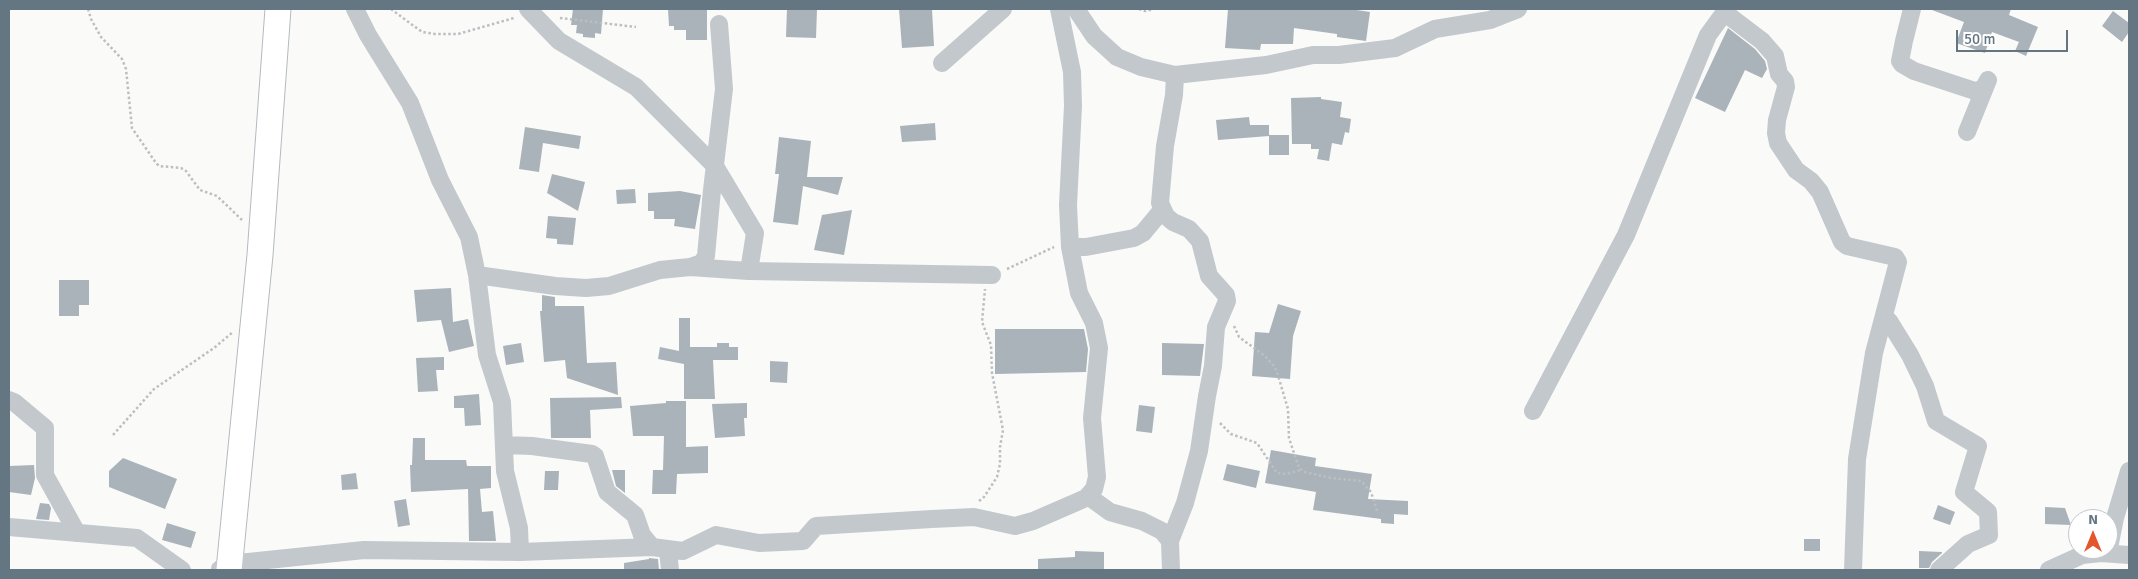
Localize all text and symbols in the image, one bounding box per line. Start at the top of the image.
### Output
scale bar [1958,20,2070,52]
text: 50 m [1964,30,1995,48]
north arrow [2068,509,2118,559]
text: N [2088,511,2098,528]

